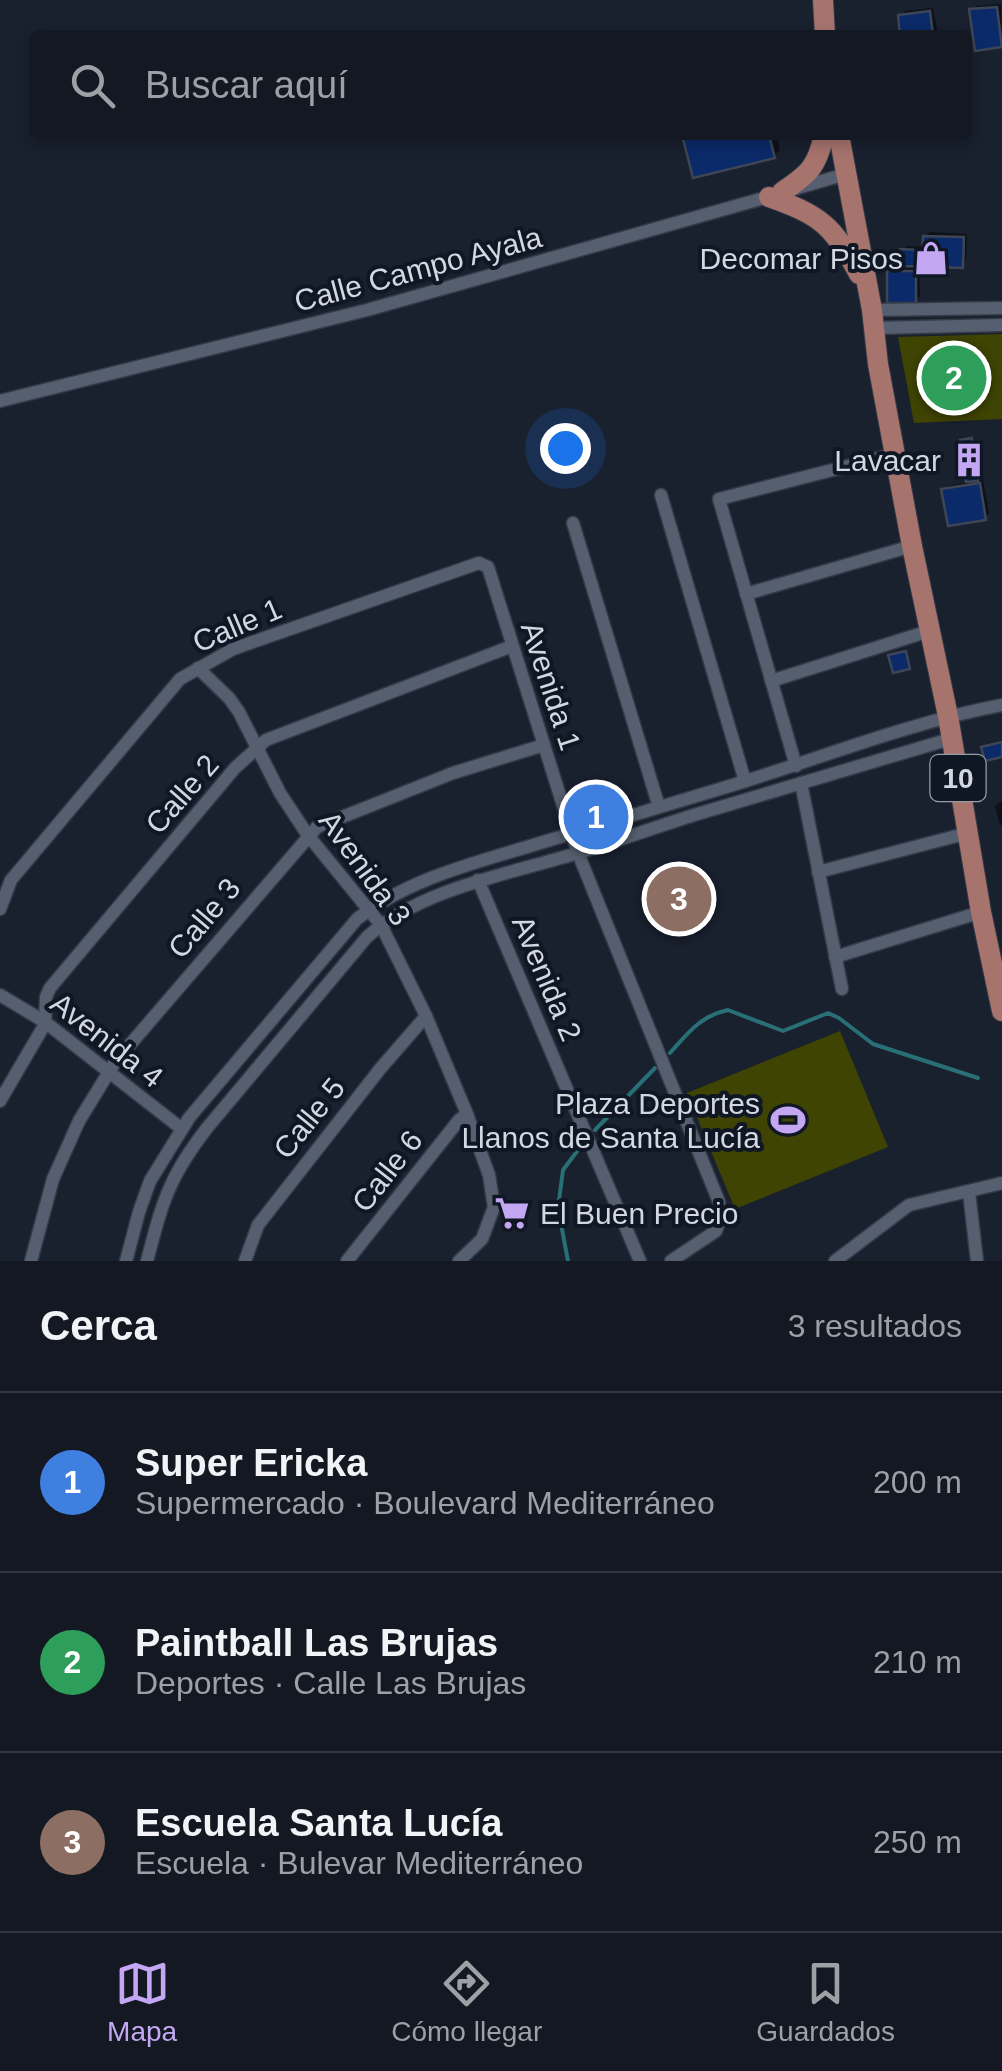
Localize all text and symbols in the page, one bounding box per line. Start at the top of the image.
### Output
search box [30,30,972,140]
icon: search [65,58,120,113]
text: Buscar aquí [145,64,348,106]
street label: Calle Campo Ayala [291,220,546,318]
shop icon: Decomar Pisos [912,239,950,277]
place label: Decomar Pisos [700,242,903,275]
pin: 2 [922,340,986,416]
your location [540,423,591,474]
building icon: Lavacar [950,441,988,479]
place label: Lavacar [834,444,941,477]
street label: Calle 1 [188,592,286,658]
street label: Avenida 1 [515,618,587,754]
street label: Calle 2 [139,748,225,840]
road number: 10 [930,755,986,801]
pin: 1 [564,780,628,854]
street label: Avenida 3 [313,805,417,931]
pin: 3 [646,862,712,936]
street label: Calle 3 [161,872,247,964]
street label: Avenida 2 [506,910,588,1046]
street label: Avenida 4 [44,986,170,1094]
street label: Calle 5 [267,1071,351,1165]
place label: Plaza Deportes Llanos de Santa Lucía [461,1087,760,1154]
sports icon: Plaza Deportes Llanos de Santa Lucía [769,1101,807,1139]
street label: Calle 6 [345,1124,429,1218]
supermarket icon: El Buen Precio [493,1194,531,1232]
place label: El Buen Precio [540,1197,738,1230]
text: Cerca [40,1302,157,1349]
text: 3 resultados [788,1308,962,1344]
text: Super Ericka [135,1442,367,1484]
text: 1 [64,1464,81,1500]
text: 200 m [873,1464,962,1500]
text: Supermercado · Boulevard Mediterráneo [135,1485,715,1521]
text: Paintball Las Brujas [135,1622,498,1664]
text: 2 [64,1644,81,1680]
text: 210 m [873,1644,962,1680]
text: Deportes · Calle Las Brujas [135,1665,526,1701]
text: Escuela Santa Lucía [135,1802,503,1844]
text: 3 [64,1824,81,1860]
text: 250 m [873,1824,962,1860]
text: Escuela · Bulevar Mediterráneo [135,1845,583,1881]
tab: Mapa [107,1956,177,2048]
tab: Cómo llegar [391,1956,542,2048]
tab: Guardados [756,1956,895,2048]

